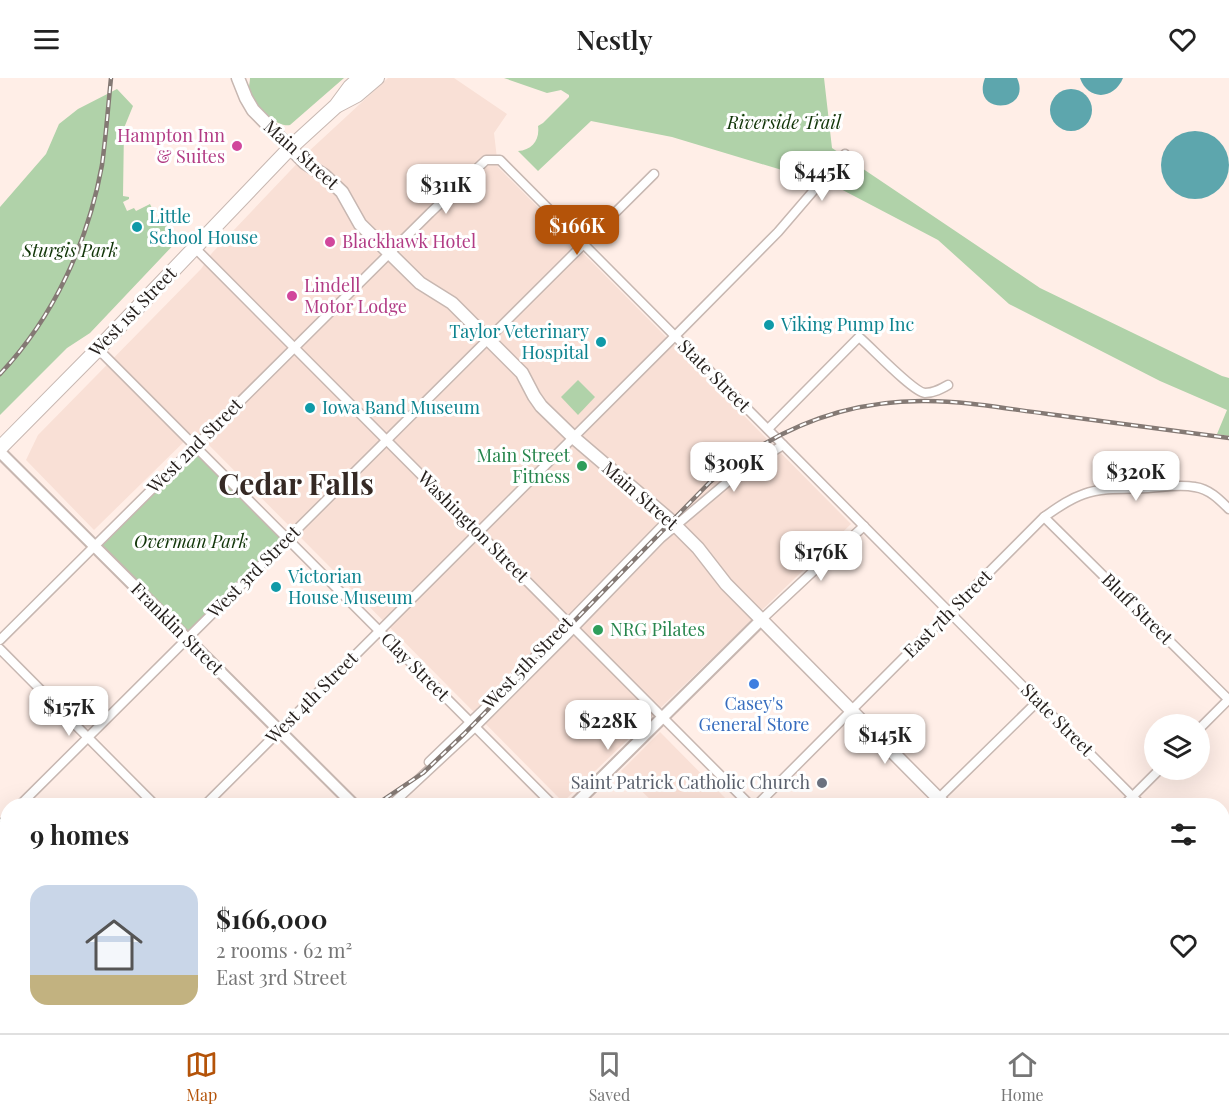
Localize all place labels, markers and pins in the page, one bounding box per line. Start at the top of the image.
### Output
place label: Hampton Inn & Suites [117,123,225,168]
marker: Hampton Inn & Suites [230,139,244,153]
pin: $445K [780,151,864,202]
pin: $311K [404,164,488,215]
place label: Little School House [149,204,258,249]
pin: $166K [535,205,619,256]
marker: Little School House [130,220,144,234]
place label: Blackhawk Hotel [342,229,476,253]
marker: Blackhawk Hotel [323,235,337,249]
place label: Lindell Motor Lodge [304,273,407,318]
marker: Lindell Motor Lodge [285,289,299,303]
place label: Viking Pump Inc [780,312,915,336]
marker: Viking Pump Inc [762,318,776,332]
place label: Taylor Veterinary Hospital [449,319,589,364]
marker: Taylor Veterinary Hospital [594,335,608,349]
place label: Iowa Band Museum [322,395,480,419]
marker: Iowa Band Museum [303,401,317,415]
pin: $309K [692,442,776,493]
place label: Main Street Fitness [477,443,571,488]
pin: $320K [1094,451,1178,502]
marker: Main Street Fitness [575,459,589,473]
pin: $176K [779,531,863,582]
place label: Victorian House Museum [287,564,413,609]
marker: Victorian House Museum [269,580,283,594]
place label: NRG Pilates [610,617,705,641]
marker: NRG Pilates [591,623,605,637]
marker: Casey's General Store [747,677,761,691]
pin: $157K [27,686,111,737]
place label: Casey's General Store [699,691,809,736]
pin: $228K [566,700,650,751]
pin: $145K [843,714,927,765]
place label: Saint Patrick Catholic Church [571,770,810,794]
marker: Saint Patrick Catholic Church [815,776,829,790]

